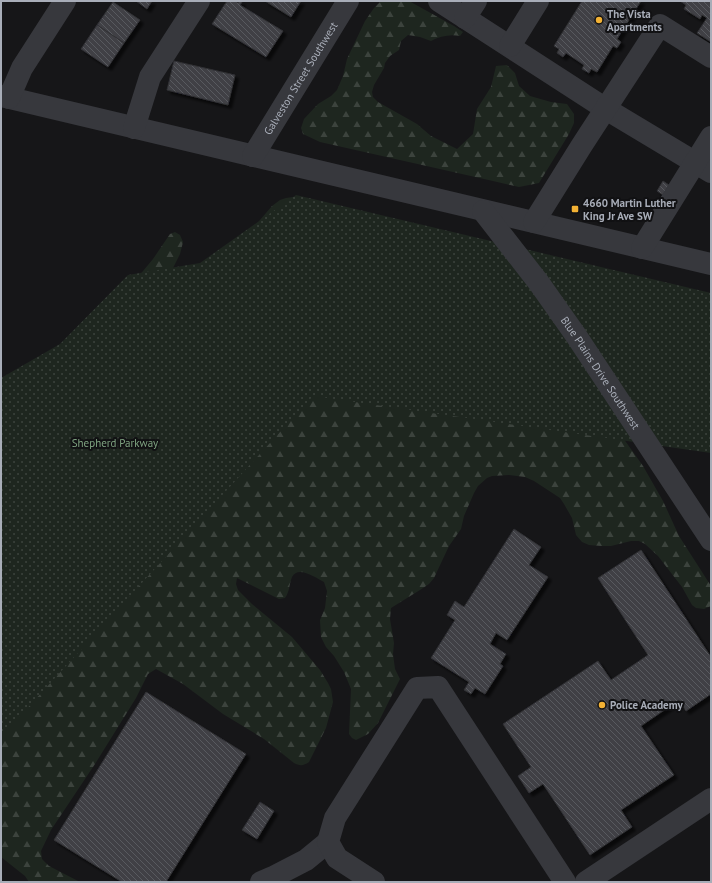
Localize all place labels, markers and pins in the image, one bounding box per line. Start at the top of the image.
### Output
place label: The Vista Apartments [607,7,662,34]
marker: The Vista Apartments [594,15,604,25]
place label: 4660 Martin Luther King Jr Ave SW [583,196,676,223]
marker: 4660 Martin Luther King Jr Ave SW [570,204,580,214]
place label: Police Academy [610,698,684,712]
marker: Police Academy [597,700,607,710]

